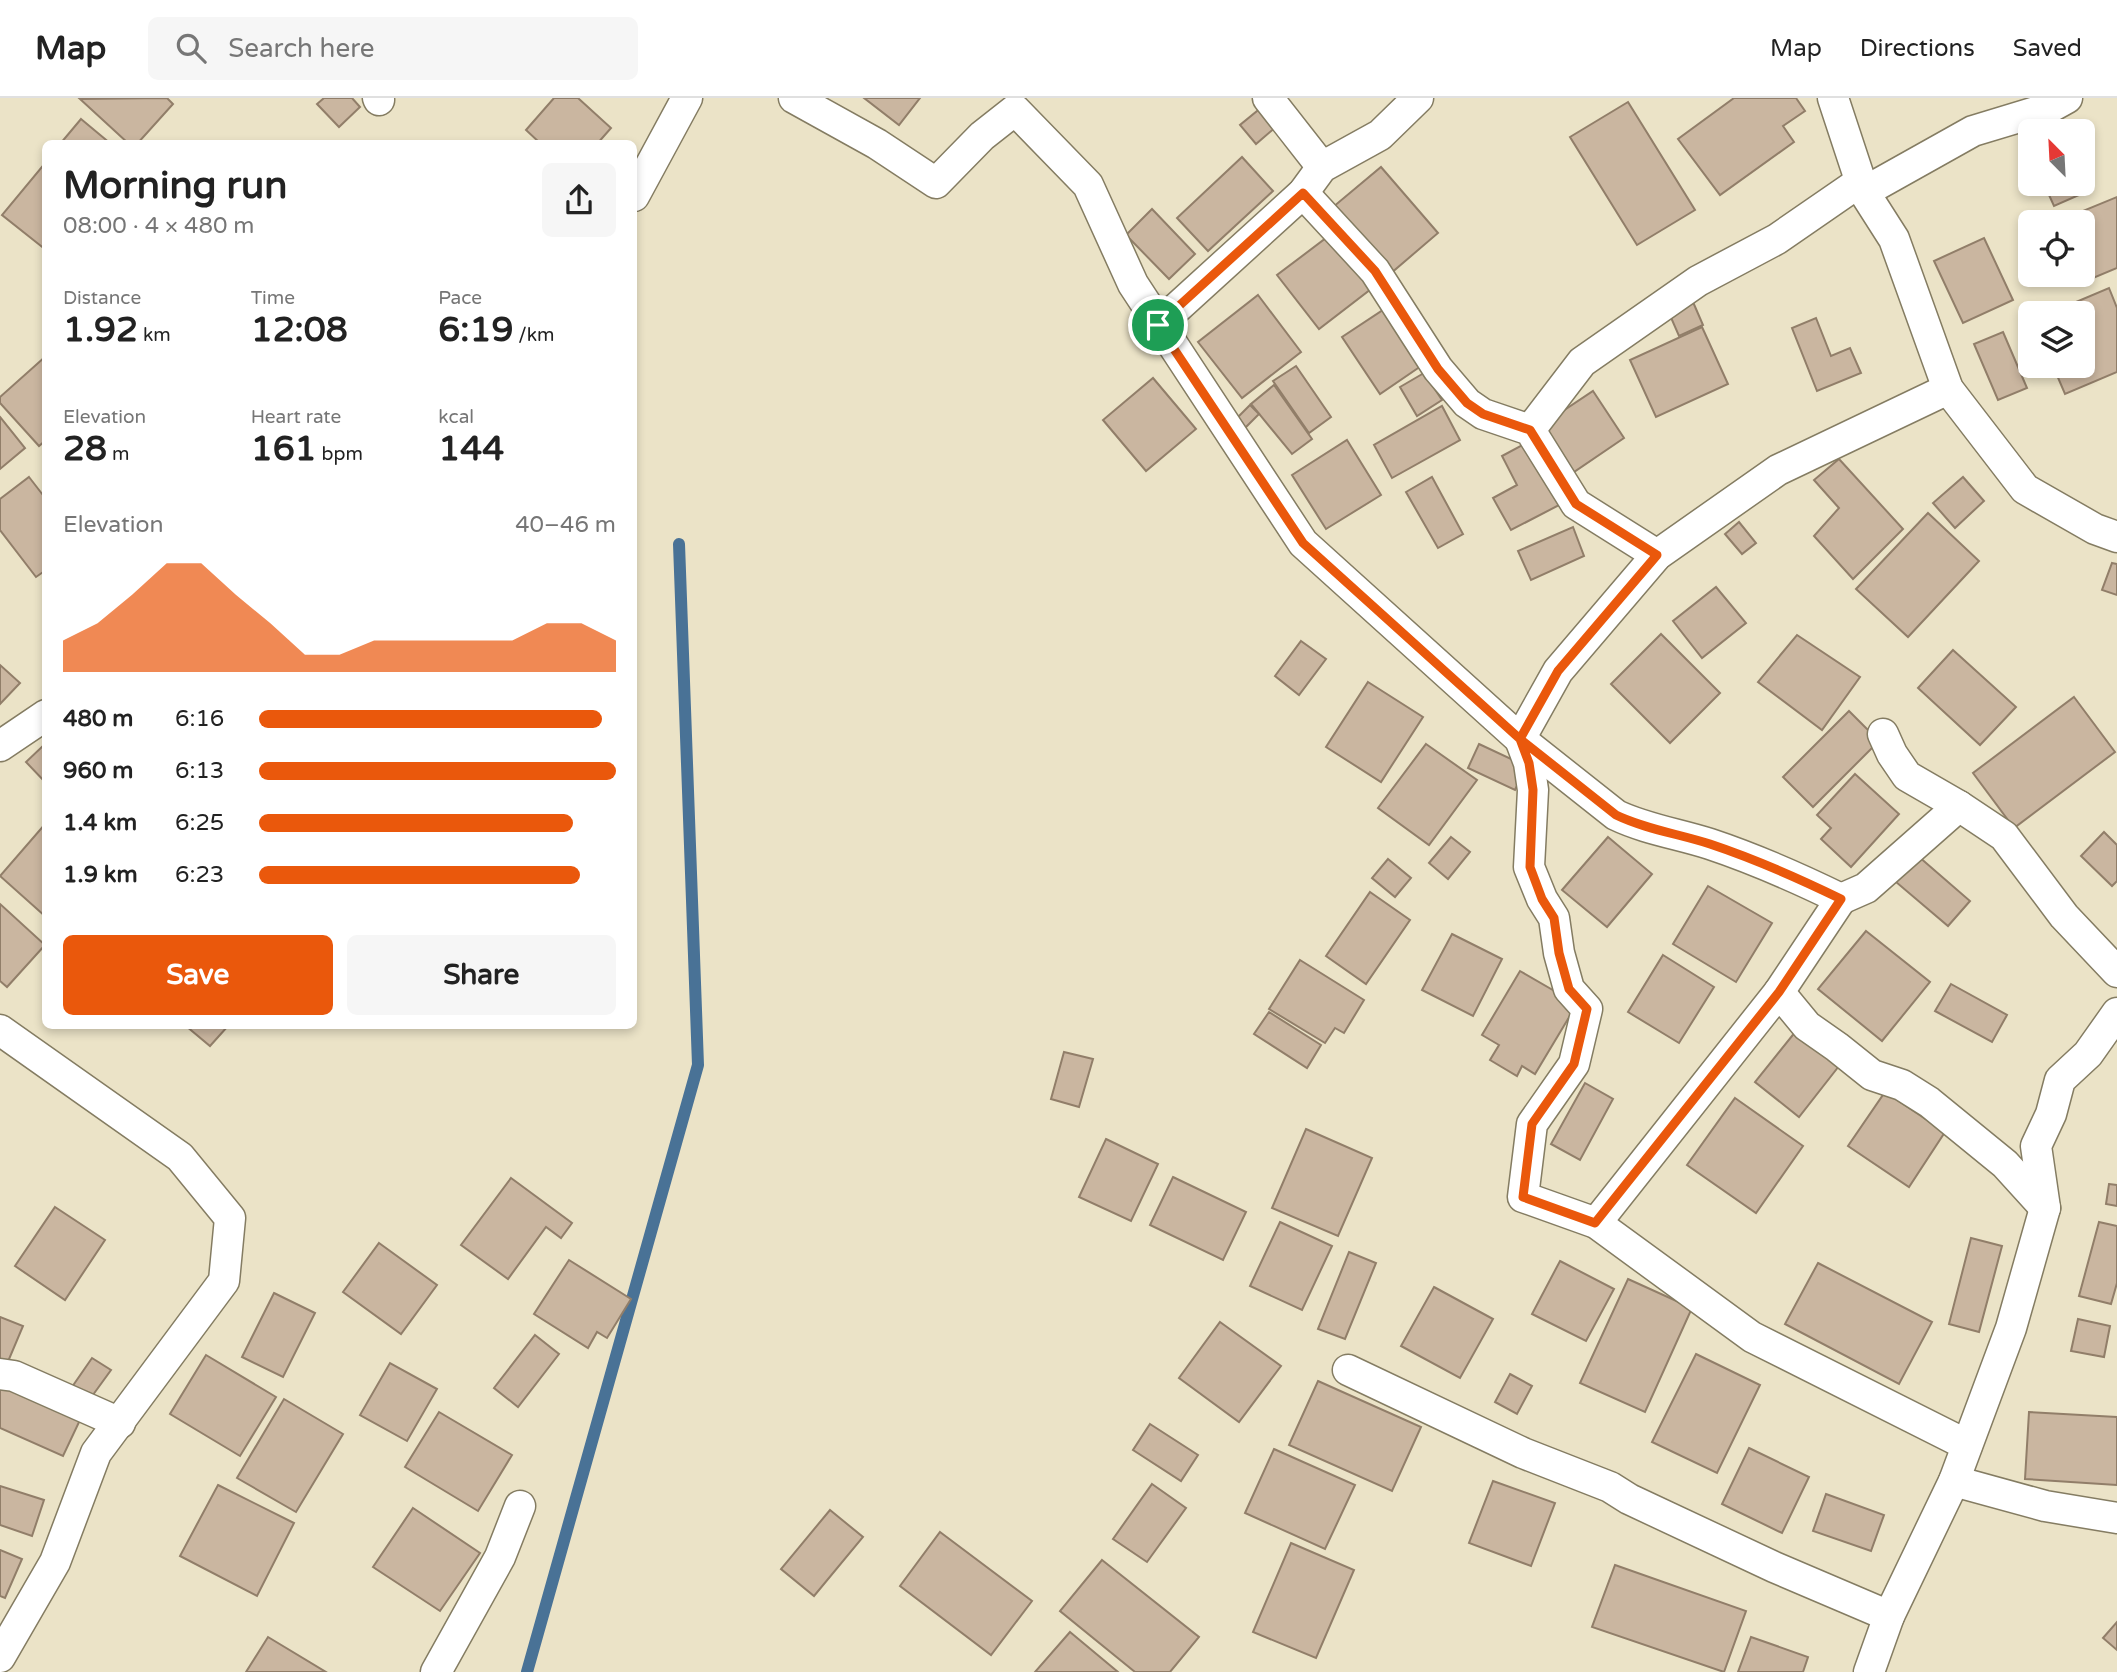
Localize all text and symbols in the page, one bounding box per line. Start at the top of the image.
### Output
search box [148,17,638,80]
text: Map [35,29,106,68]
icon: search [172,29,210,67]
text: Search here [228,33,374,64]
text: Map [1770,34,1822,63]
text: Directions [1860,34,1975,63]
text: Saved [2013,34,2082,63]
north arrow [2018,119,2095,196]
map controls [2018,119,2095,378]
text: Morning run [63,163,287,209]
button: share [542,163,616,237]
button: locate [2018,210,2095,287]
text: 08:00 · 4 × 480 m [63,212,254,240]
text: Distance [63,287,141,309]
text: Time [251,287,295,309]
text: Pace [438,287,482,309]
pin [1128,295,1188,355]
button: layers [2018,301,2095,378]
icon: arrive [1139,306,1177,344]
text: 1.92 [63,309,138,351]
text: 12:08 [251,309,348,351]
text: 6:19 [438,309,513,351]
text: km [138,324,171,346]
text: /km [513,324,555,346]
text: Elevation [63,406,146,428]
text: Heart rate [251,406,341,428]
text: kcal [438,406,474,428]
text: 28 [63,428,107,470]
text: 161 [251,428,317,470]
text: 144 [438,428,504,470]
text: m [107,443,129,465]
text: bpm [317,443,363,465]
text: Elevation [63,511,164,539]
text: 40–46 m [515,511,616,539]
text: 480 m [63,705,133,733]
text: 6:16 [175,705,224,733]
text: 960 m [63,757,133,785]
text: 6:13 [175,757,224,785]
text: 1.4 km [63,809,137,837]
text: 6:25 [175,809,224,837]
text: 1.9 km [63,861,138,889]
text: 6:23 [175,861,224,889]
button: Save [63,935,333,1015]
button: Share [347,935,616,1015]

